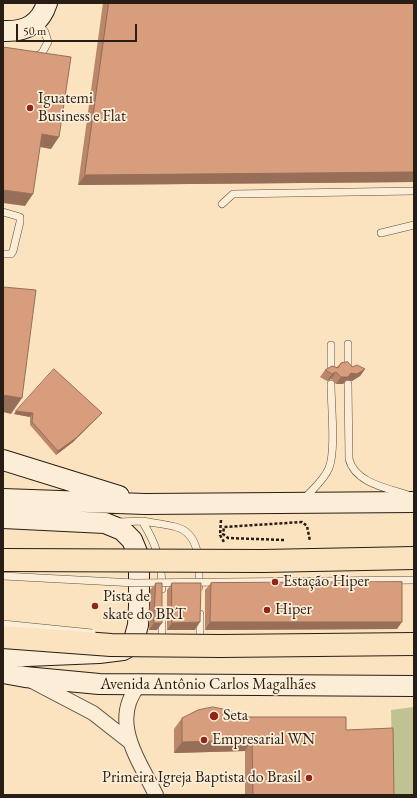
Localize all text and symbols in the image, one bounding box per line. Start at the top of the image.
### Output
scale bar [18,16,139,42]
text: 50 m [23,23,46,39]
place label: Iguatemi Business e Flat [38,89,126,127]
marker: Iguatemi Business e Flat [25,103,35,113]
place label: Estação Hiper [283,572,369,592]
marker: Estação Hiper [270,577,280,587]
place label: Pista de skate do BRT [103,587,186,625]
place label: Hiper [275,600,312,620]
marker: Pista de skate do BRT [90,601,100,611]
marker: Hiper [262,605,272,615]
street label: Avenida Antônio Carlos Magalhães [100,675,316,695]
place label: Seta [223,706,248,726]
marker: Seta [208,710,220,722]
place label: Empresarial WN [212,730,315,750]
marker: Empresarial WN [199,735,209,745]
place label: Primeira Igreja Baptista do Brasil [102,768,301,788]
marker: Primeira Igreja Baptista do Brasil [304,773,314,783]

